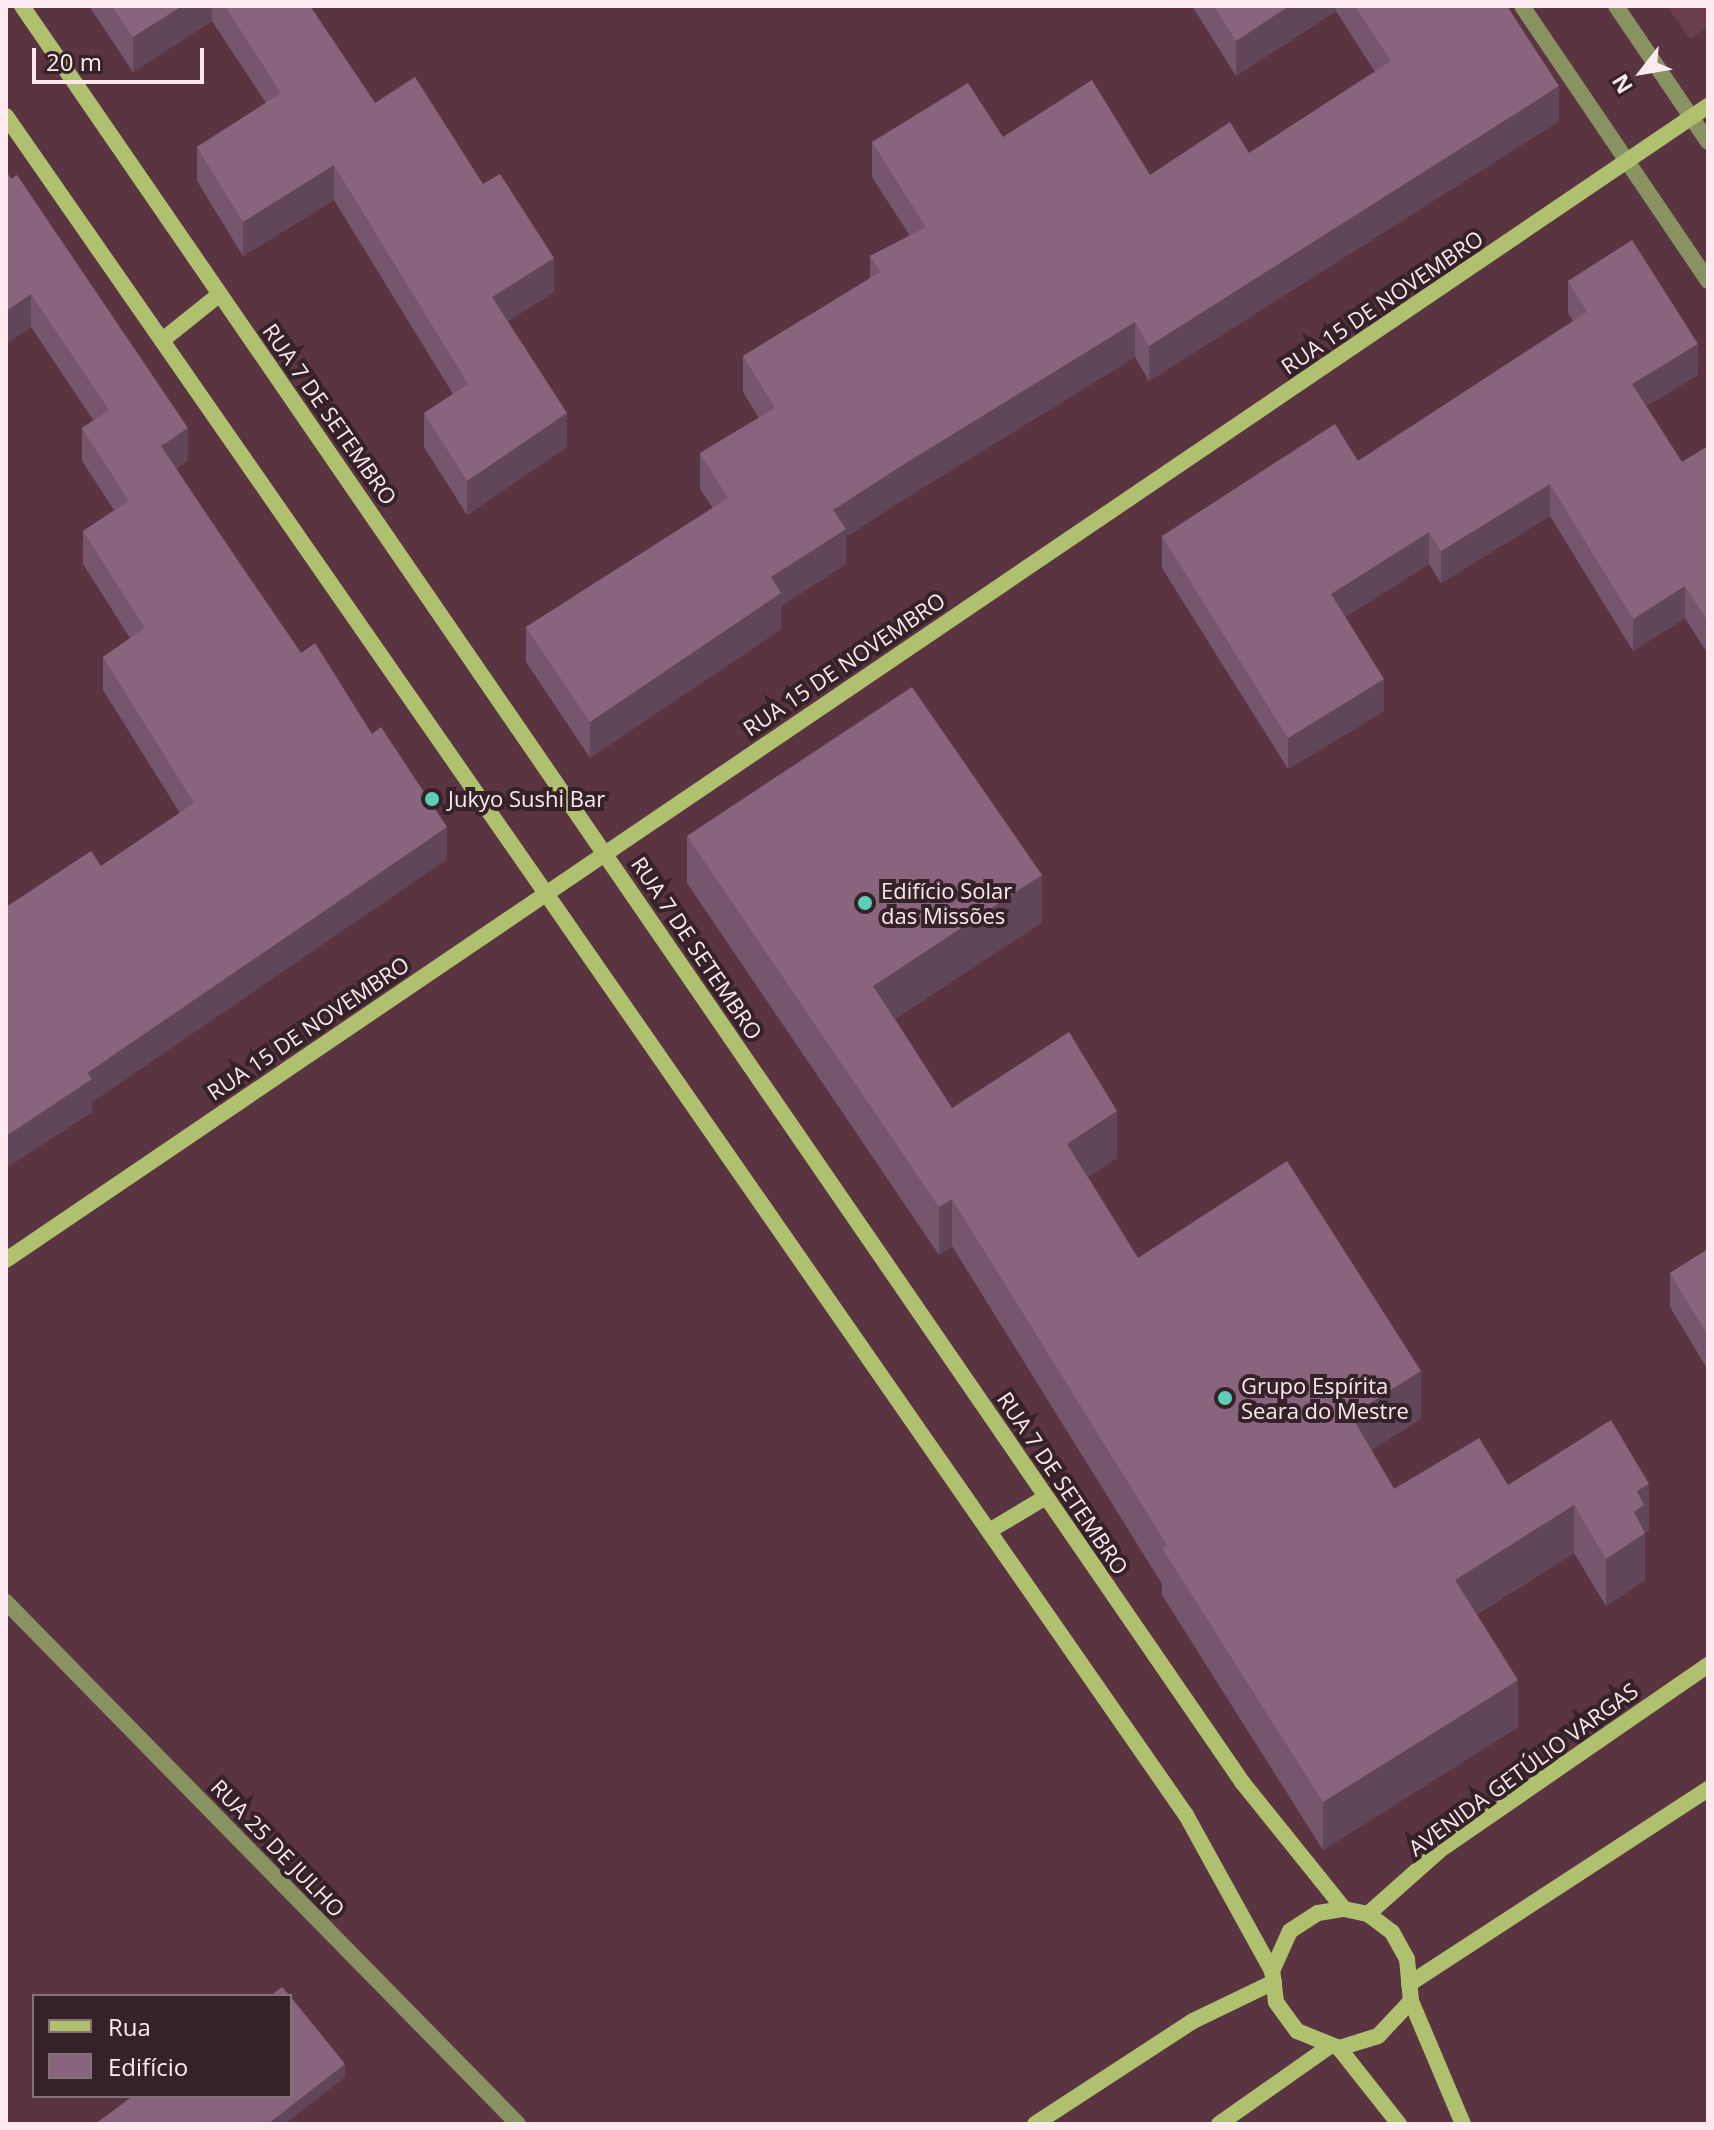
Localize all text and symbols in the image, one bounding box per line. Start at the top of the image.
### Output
scale bar [36,32,208,82]
north arrow [1602,32,1682,112]
text: 20 m [46,45,102,78]
text: N [1604,69,1639,100]
street label: RUA 15 DE NOVEMBRO [1276,225,1488,379]
street label: RUA 7 DE SETEMBRO [258,318,402,510]
street label: RUA 15 DE NOVEMBRO [738,587,950,741]
place label: Jukyo Sushi Bar [448,786,605,812]
marker: Jukyo Sushi Bar [423,790,441,808]
street label: RUA 7 DE SETEMBRO [626,852,768,1044]
place label: Edifício Solar das Missões [881,877,1012,928]
marker: Edifício Solar das Missões [856,894,874,912]
street label: RUA 15 DE NOVEMBRO [202,951,414,1105]
place label: Grupo Espírita Seara do Mestre [1241,1372,1409,1424]
street label: RUA 7 DE SETEMBRO [992,1387,1134,1579]
marker: Grupo Espírita Seara do Mestre [1216,1389,1234,1407]
street label: AVENIDA GETÚLIO VARGAS [1403,1677,1643,1861]
street label: RUA 25 DE JULHO [206,1774,350,1922]
legend [32,1994,292,2098]
text: Rua [108,2010,151,2043]
text: Edifício [108,2050,188,2083]

